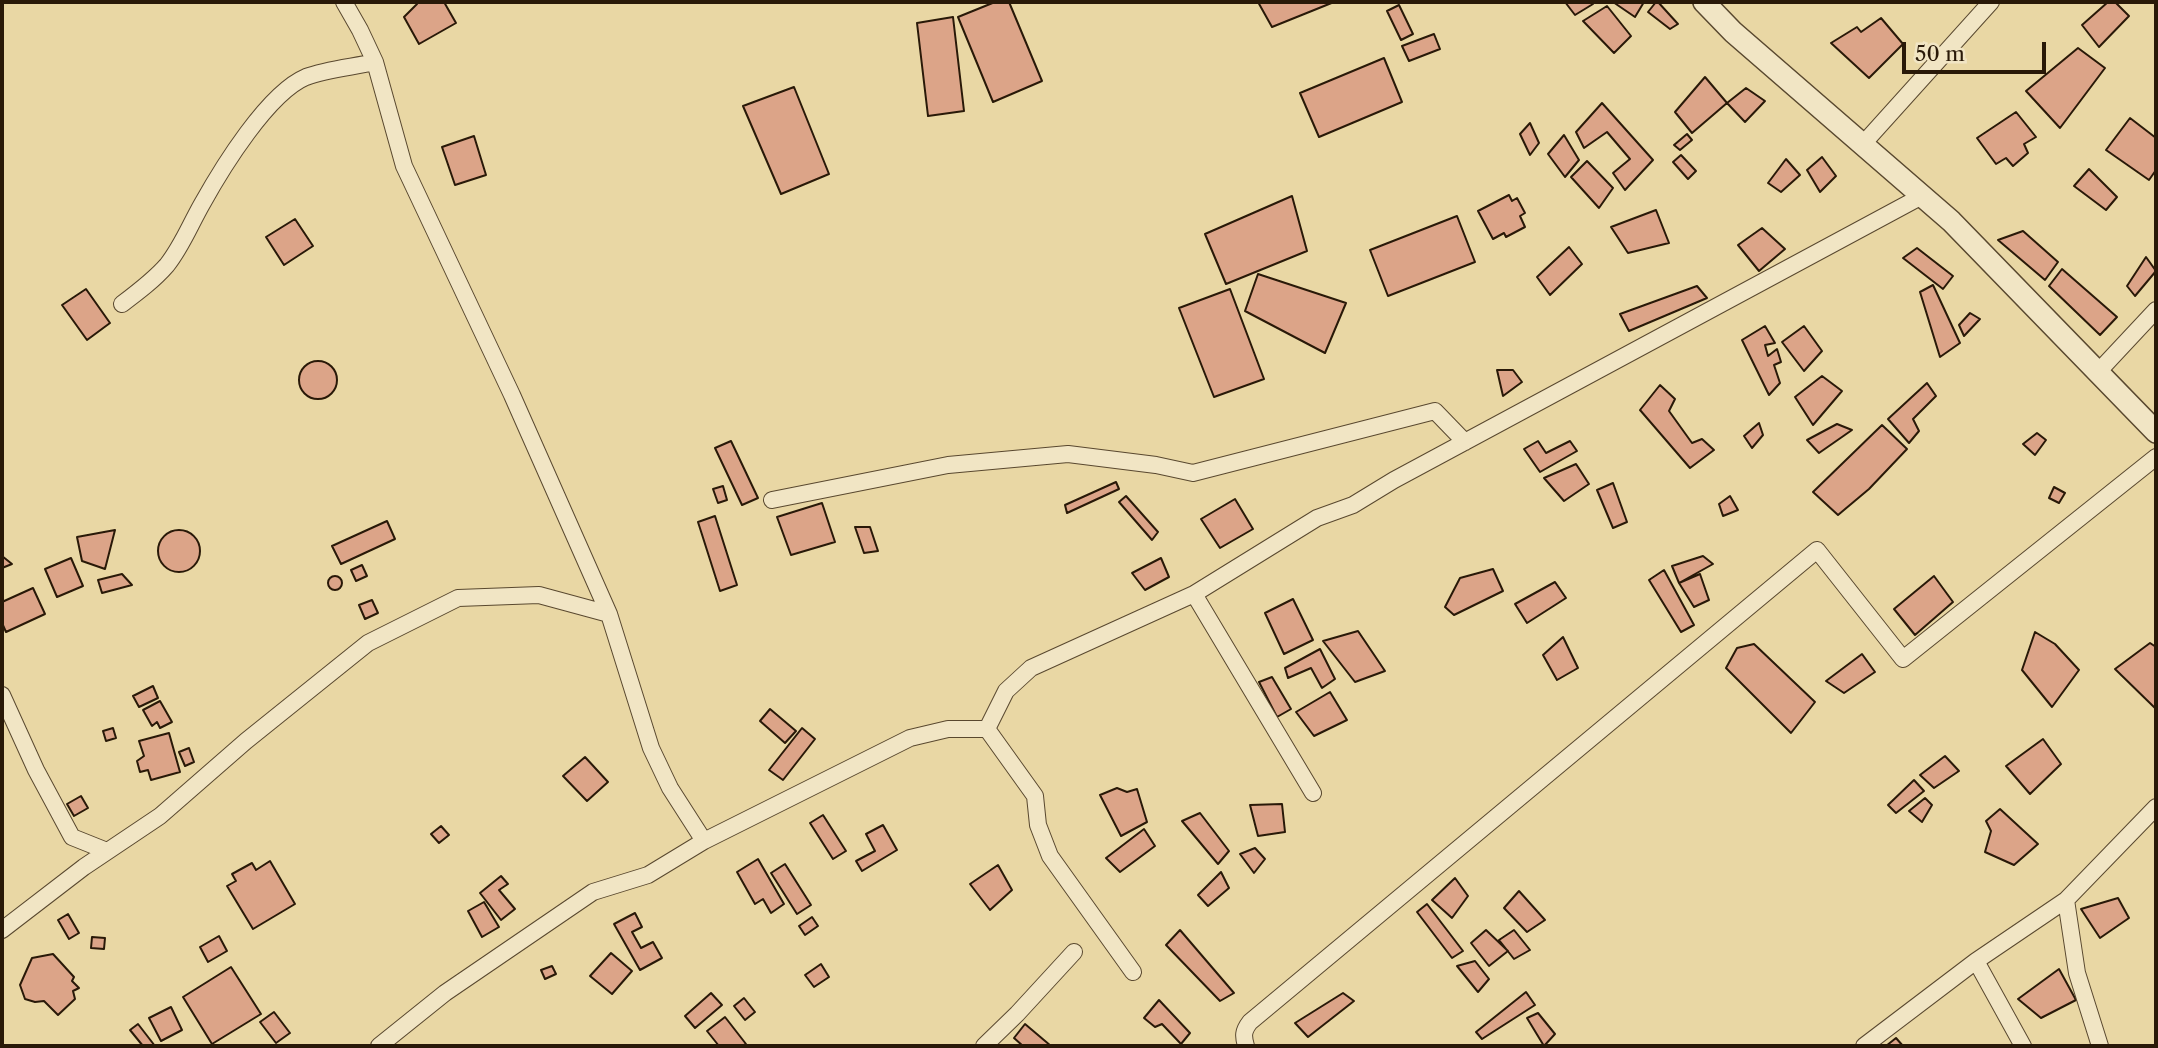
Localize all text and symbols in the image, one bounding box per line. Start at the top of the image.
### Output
scale bar [1906,28,2050,72]
text: 50 m [1915,41,1965,66]

